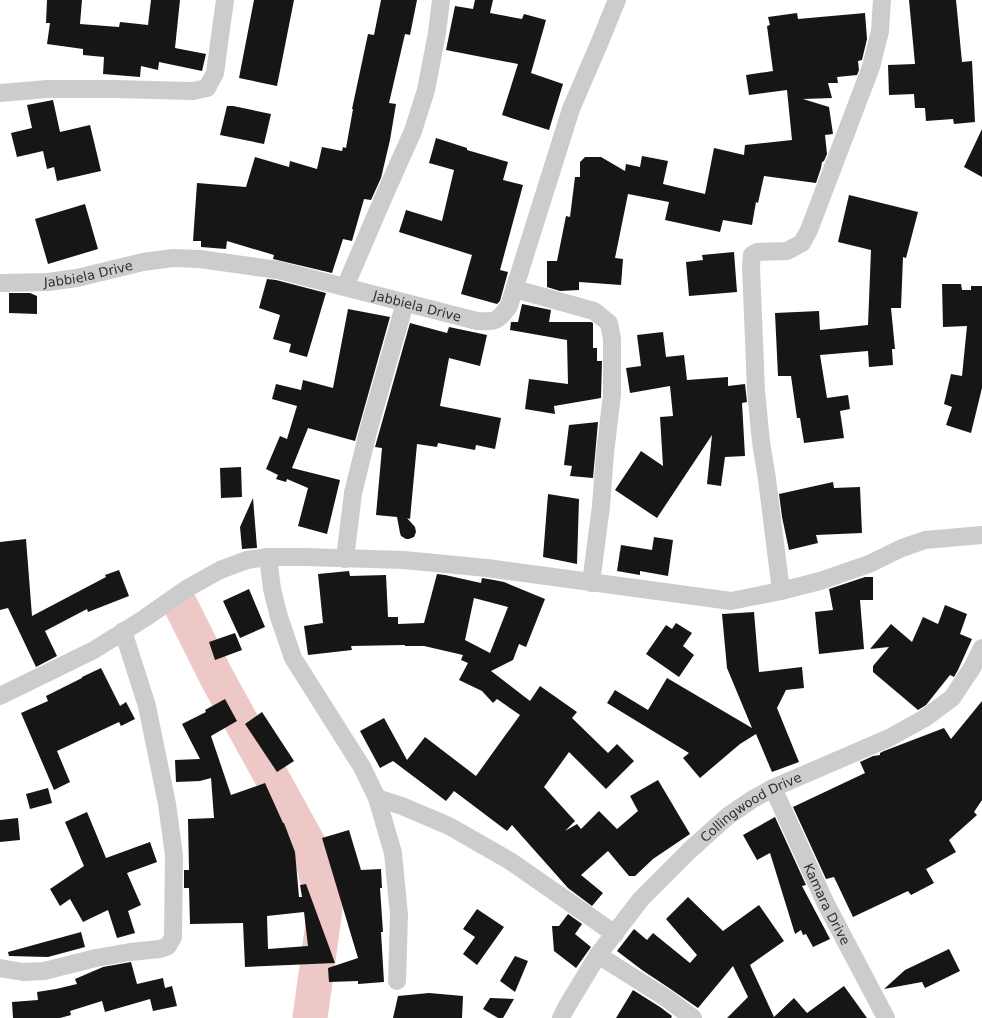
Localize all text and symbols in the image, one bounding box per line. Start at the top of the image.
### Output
street label: Jabbiela Drive [43,257,134,290]
street label: Jabbiela Drive [371,287,463,324]
street label: Collingwood Drive [697,769,804,845]
street label: Kamara Drive [801,861,854,947]

